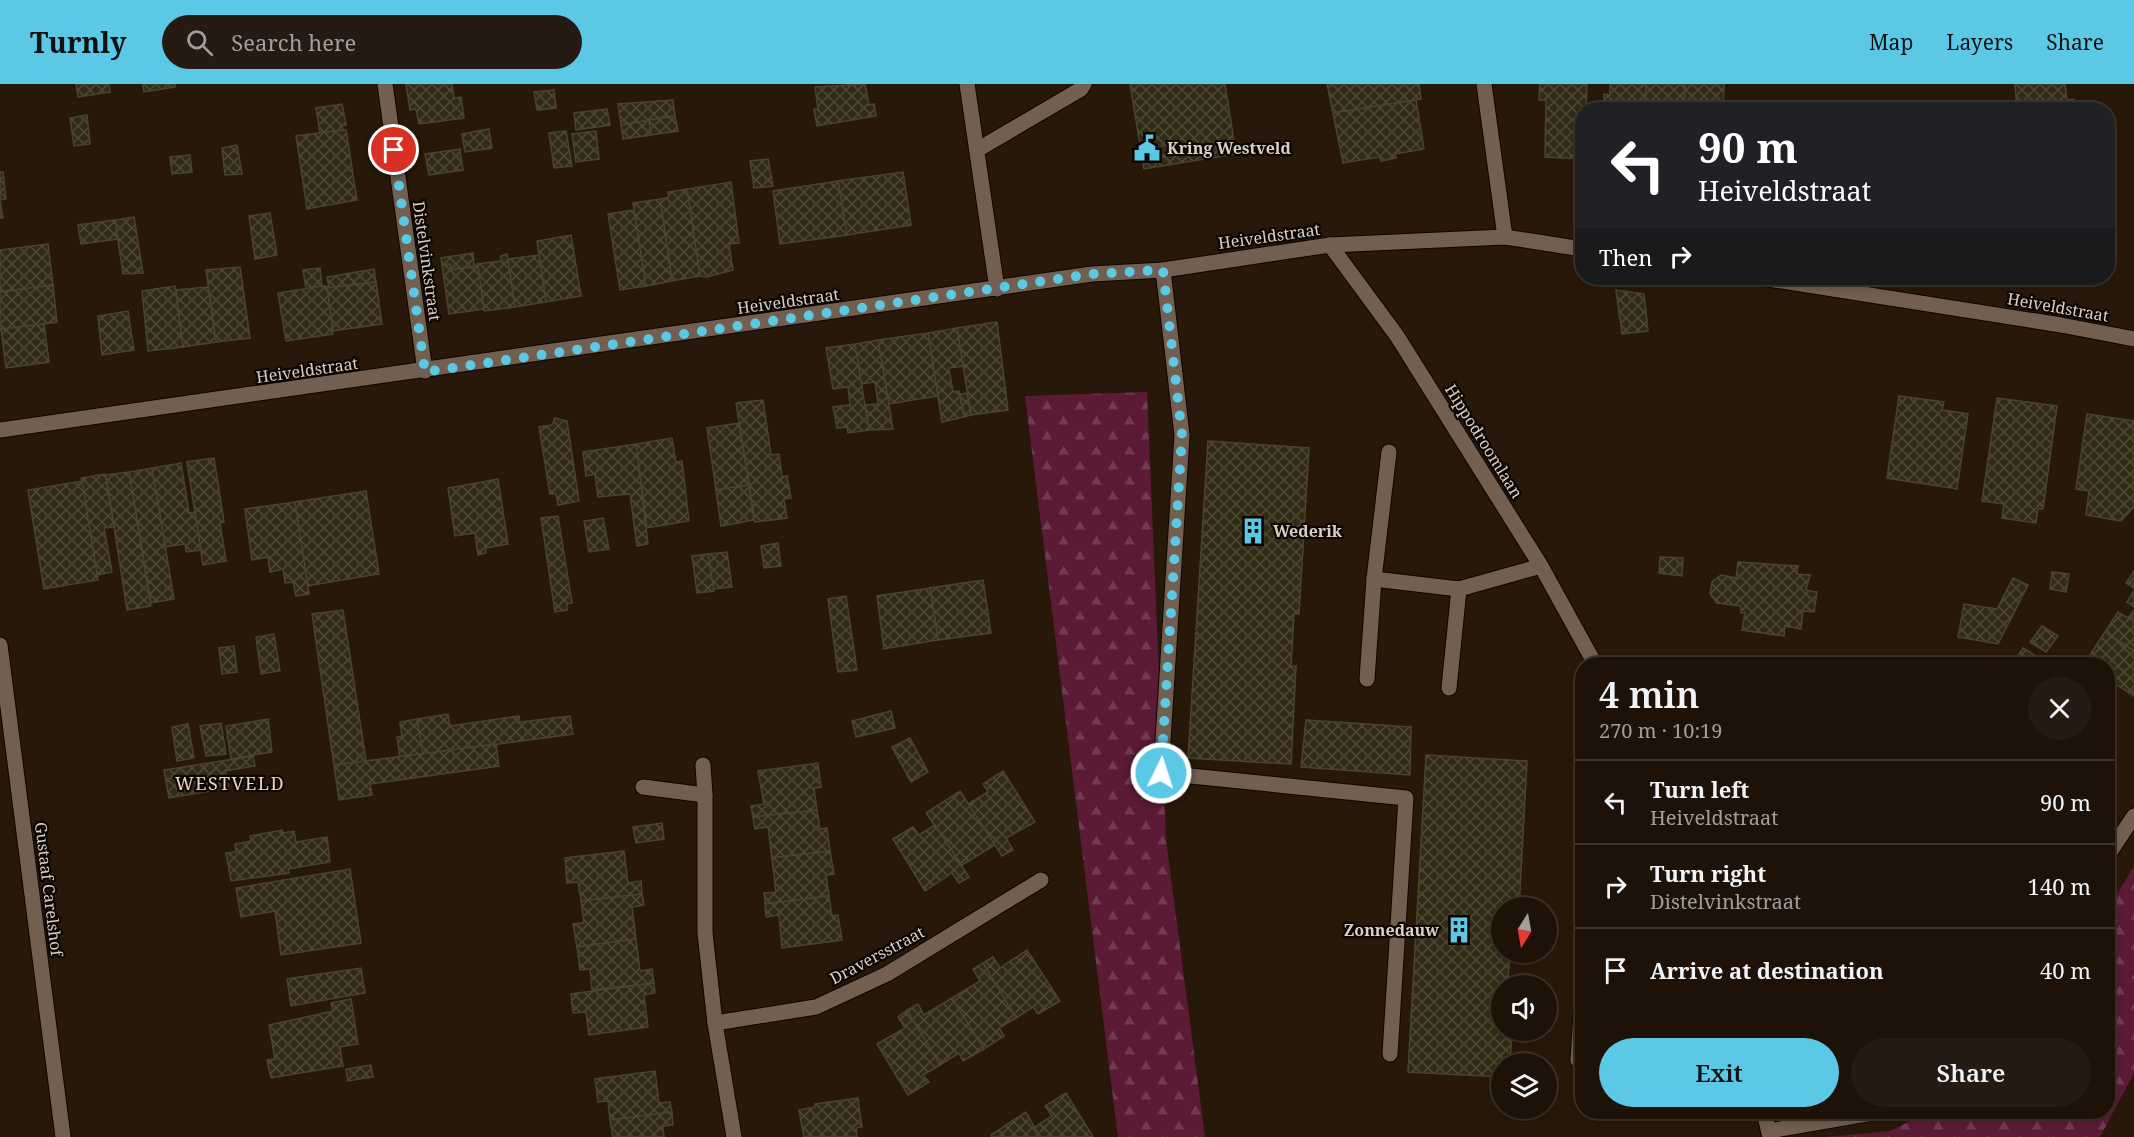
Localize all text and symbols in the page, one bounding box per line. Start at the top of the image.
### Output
search box [162,15,582,69]
text: Turnly [30,23,126,61]
icon: search [183,26,216,59]
text: Search here [231,27,356,57]
text: Map [1869,28,1913,56]
text: Layers [1946,28,2013,56]
text: Share [2046,28,2104,56]
text: 90 m [1698,118,1798,175]
pin [368,124,419,175]
icon: left [1599,126,1677,204]
icon: arrive [377,133,410,166]
public building icon: Kring Westveld [1132,133,1162,163]
place label: Kring Westveld [1167,137,1291,159]
text: Heiveldstraat [1698,172,1871,209]
street label: Distelvinkstraat [408,200,446,323]
street label: Heiveldstraat [1217,218,1322,254]
icon: right [1664,240,1697,273]
text: Then [1599,242,1652,272]
street label: Heiveldstraat [736,283,841,319]
street label: Heiveldstraat [2006,287,2111,327]
street label: Heiveldstraat [255,352,360,388]
street label: Hippodroomlaan [1440,380,1528,502]
building icon: Wederik [1238,516,1268,546]
place label: Wederik [1273,520,1343,542]
text: 4 min [1599,670,1700,719]
button: close [2028,677,2091,740]
text: 270 m · 10:19 [1599,717,1722,744]
position arrow [1129,741,1193,805]
district label: WESTVELD [175,771,285,795]
text: Turn left [1650,774,1749,804]
icon: left [1599,786,1632,819]
text: 90 m [2040,787,2091,817]
text: Heiveldstraat [1650,804,1778,831]
street label: Gustaaf Carelshof [30,821,68,959]
text: Turn right [1650,858,1766,888]
icon: right [1599,870,1632,903]
text: 140 m [2028,871,2091,901]
text: Distelvinkstraat [1650,888,1801,915]
north arrow [1491,897,1557,963]
map controls [1491,897,1557,1119]
building icon: Zonnedauw [1444,915,1474,945]
place label: Zonnedauw [1344,919,1439,941]
street label: Draversstraat [826,921,928,989]
icon: arrive [1599,954,1632,987]
text: Arrive at destination [1650,955,1884,985]
text: 40 m [2040,955,2091,985]
button: sound [1491,975,1557,1041]
button: Exit [1599,1038,1839,1107]
button: Share [1851,1038,2091,1107]
button: layers [1491,1053,1557,1119]

